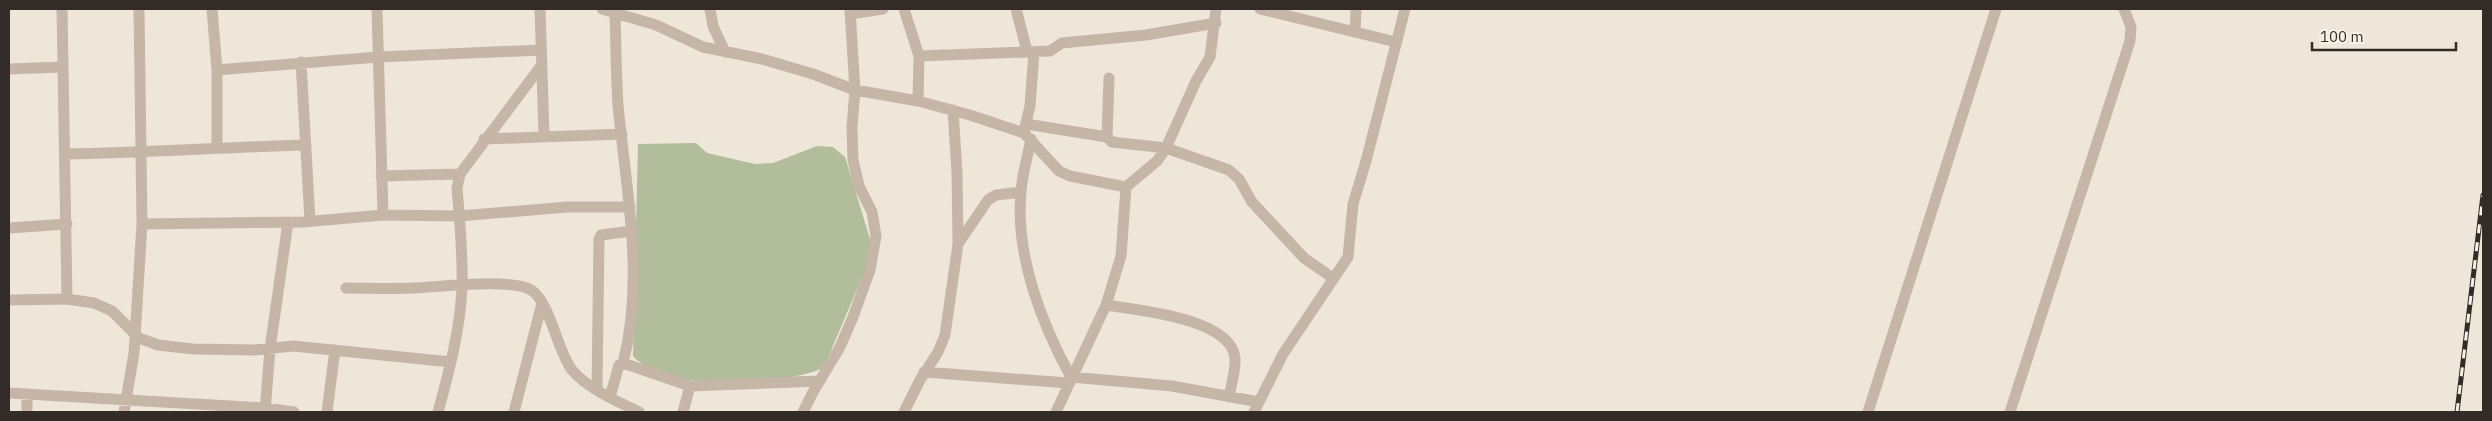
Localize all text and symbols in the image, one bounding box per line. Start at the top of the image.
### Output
scale bar [2312,20,2456,52]
text: 100 m [2320,27,2364,46]

